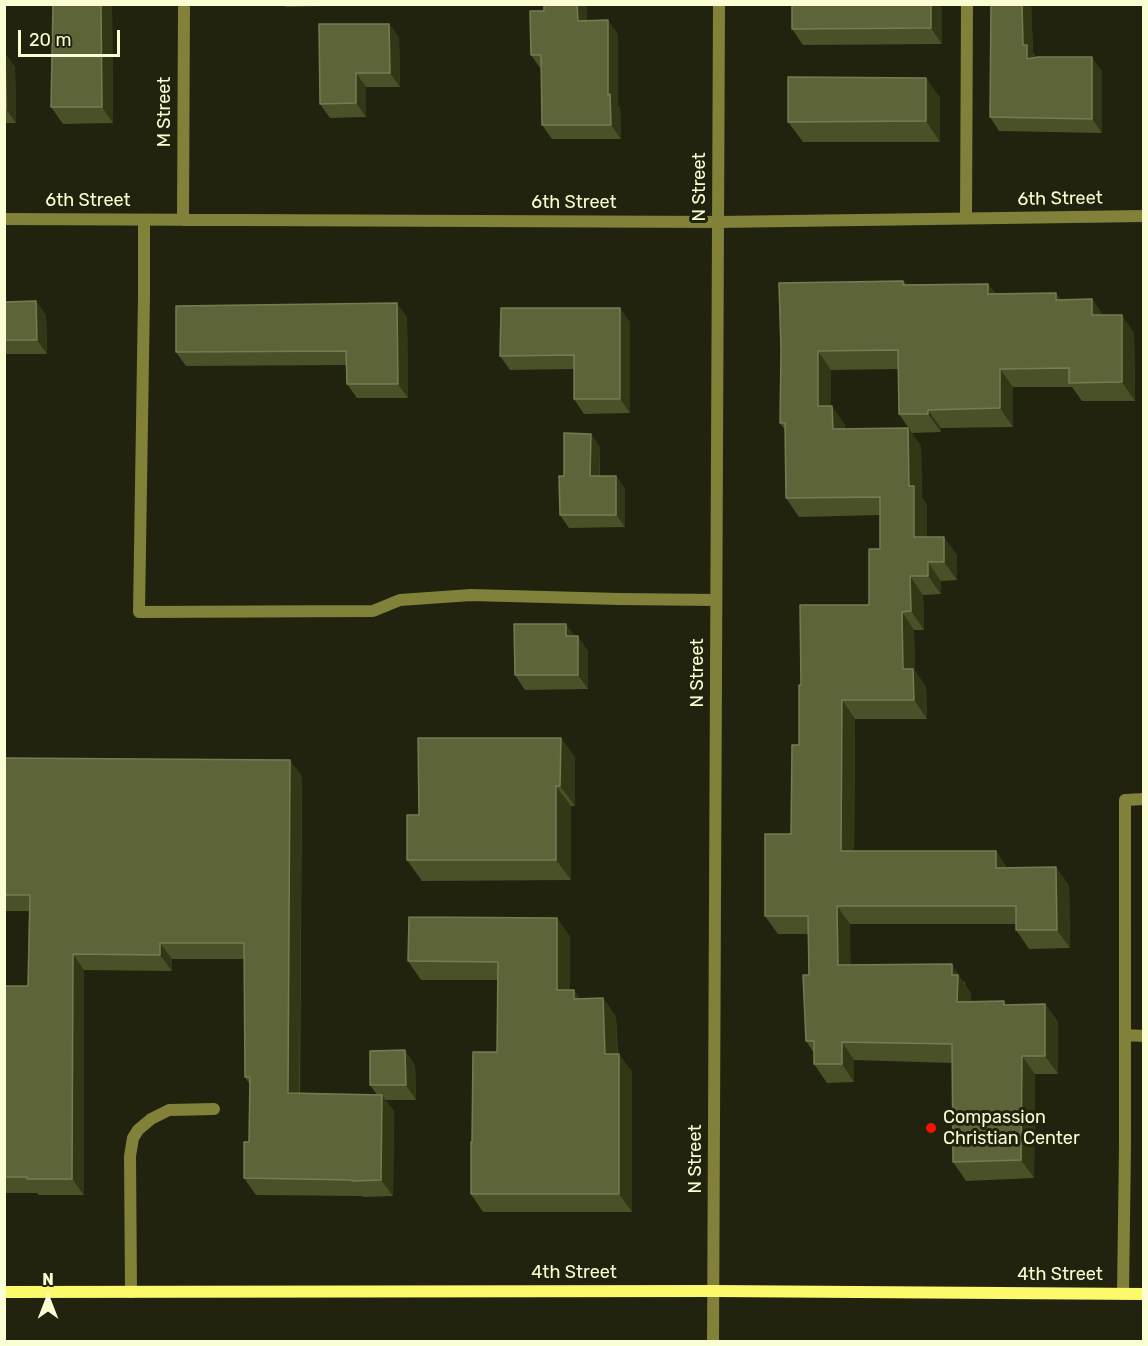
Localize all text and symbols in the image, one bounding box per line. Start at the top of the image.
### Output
scale bar [21,18,123,56]
text: 20 m [29,29,71,51]
street label: M Street [154,77,176,147]
street label: N Street [689,153,711,221]
street label: 6th Street [1017,187,1103,211]
street label: 6th Street [45,190,131,212]
street label: 6th Street [531,192,617,214]
street label: N Street [687,639,709,707]
place label: Compassion Christian Center [943,1107,1080,1150]
marker: Compassion Christian Center [924,1121,938,1135]
street label: N Street [685,1125,707,1193]
street label: 4th Street [531,1262,617,1284]
street label: 4th Street [1017,1264,1103,1286]
north arrow [18,1268,78,1328]
text: N [42,1270,54,1289]

